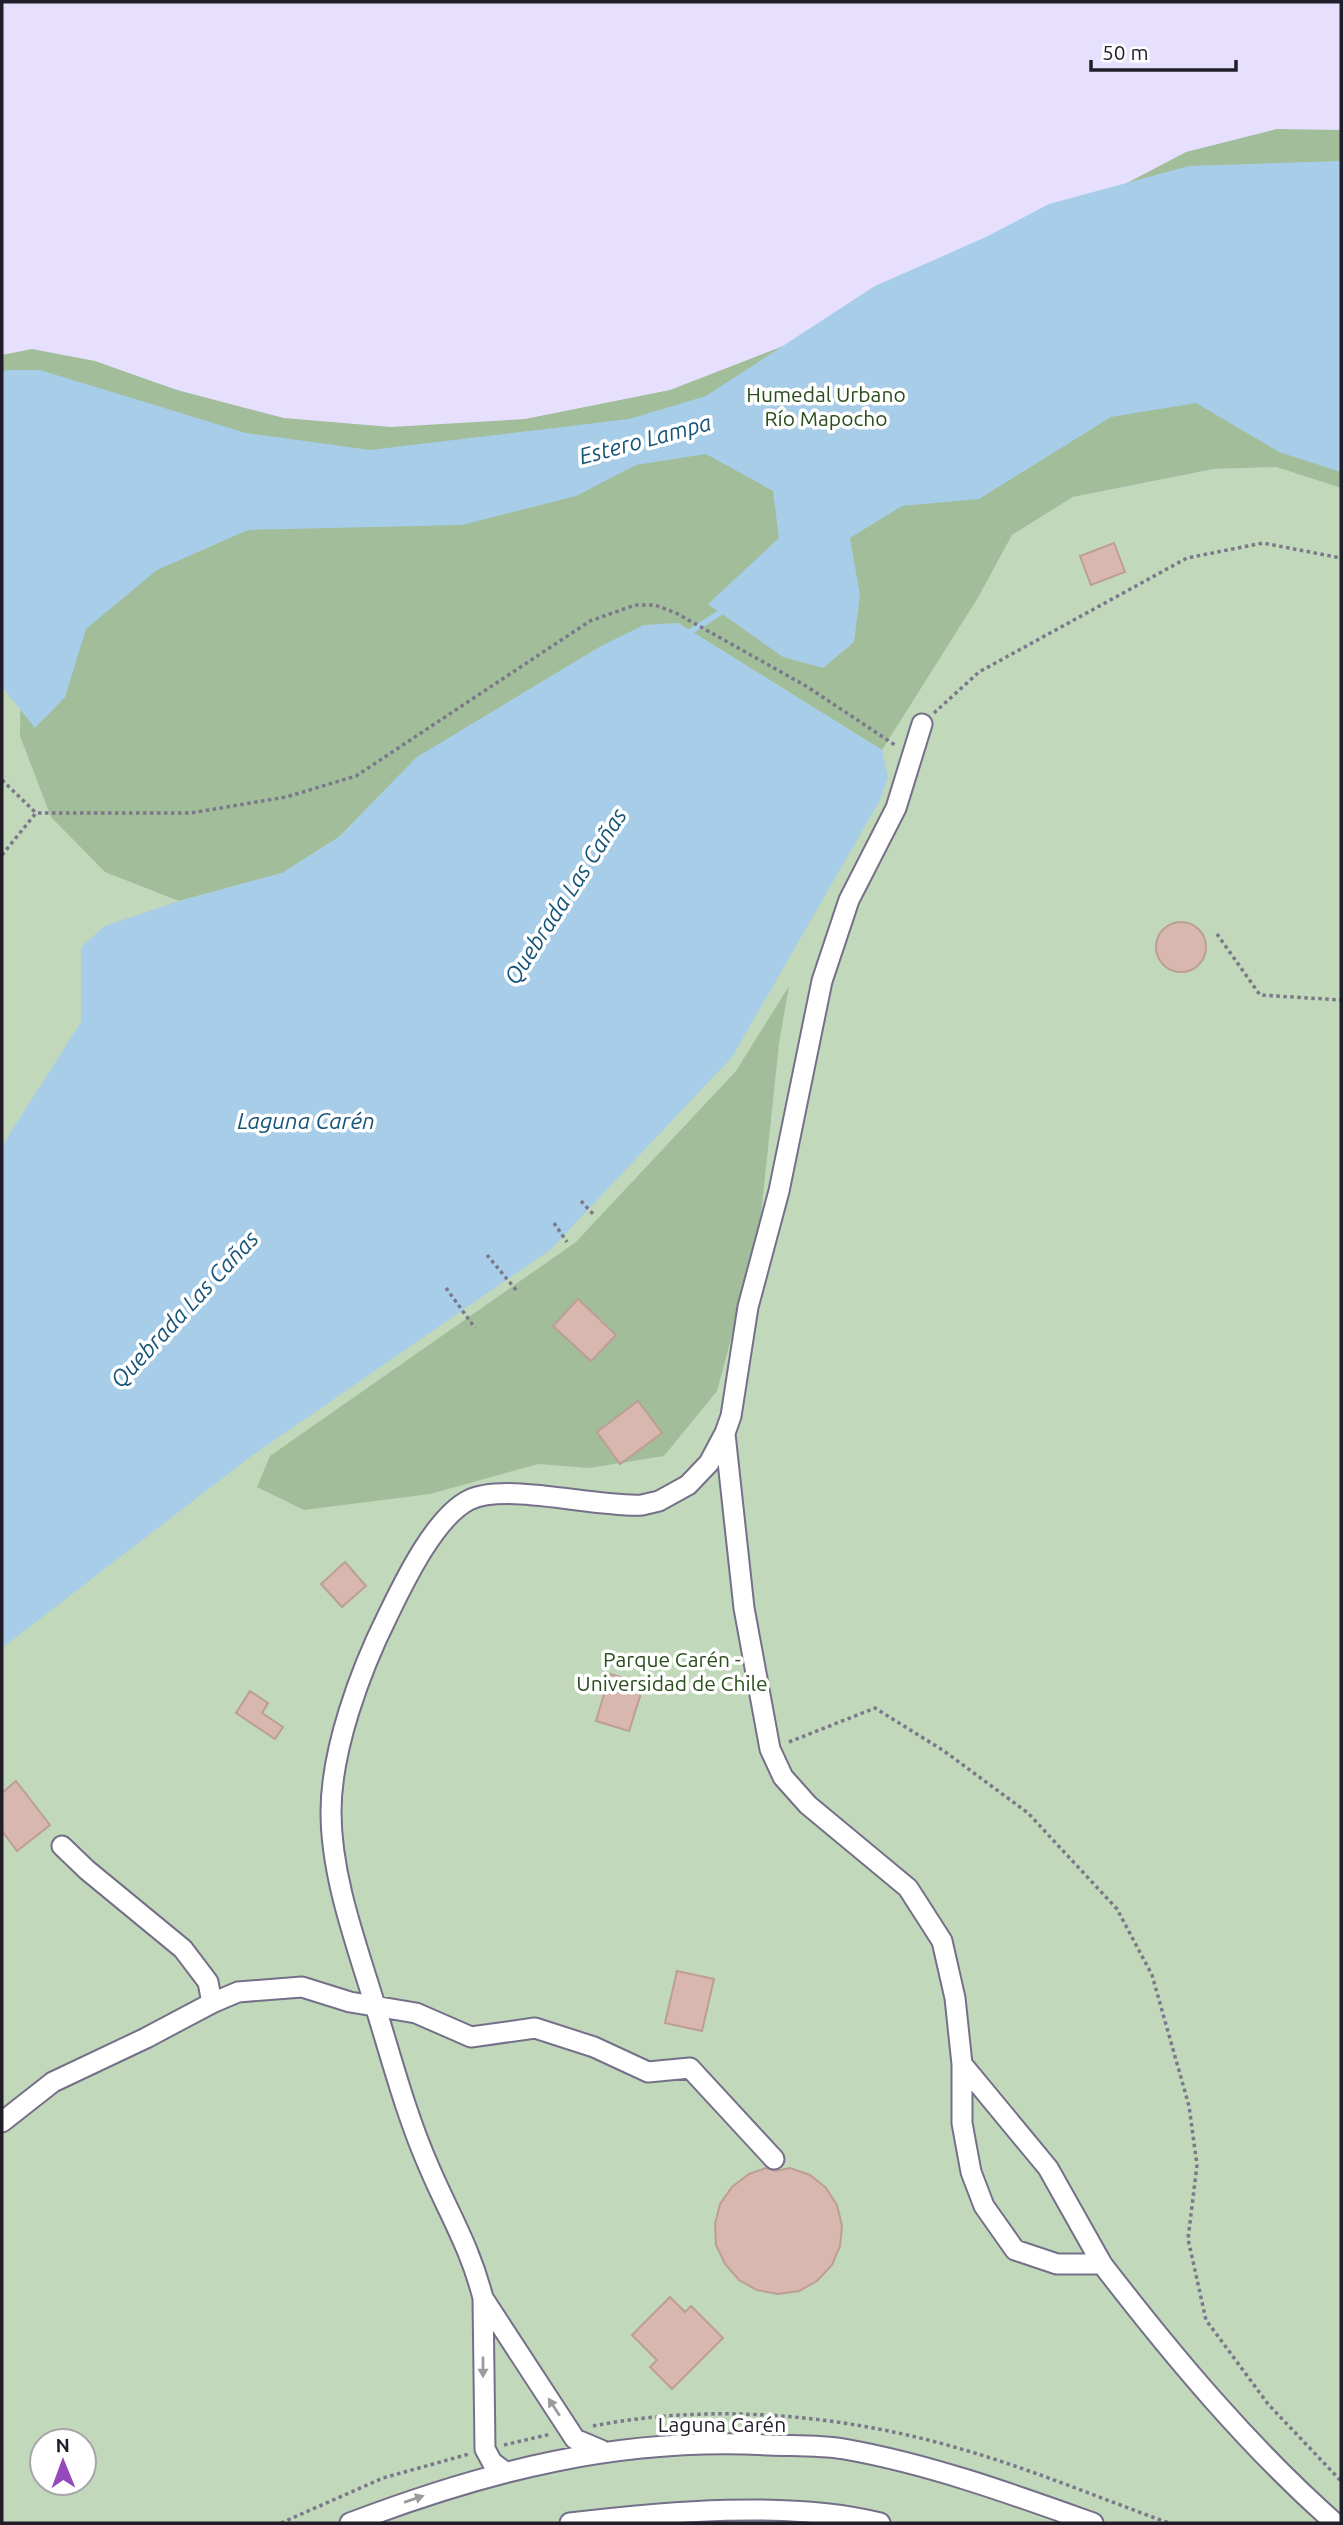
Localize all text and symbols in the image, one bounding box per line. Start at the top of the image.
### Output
scale bar [1091,28,1236,72]
text: 50 m [1102,40,1149,64]
park label: Humedal Urbano Río Mapocho [746,382,906,430]
water label: Estero Lampa [576,409,714,469]
water label: Quebrada Las Cañas [499,803,631,989]
water label: Laguna Carén [237,1108,375,1133]
water label: Quebrada Las Cañas [105,1225,263,1392]
park label: Parque Carén - Universidad de Chile [576,1647,768,1695]
one-way arrow [477,2356,489,2378]
one-way arrow [547,2398,561,2416]
street label: Laguna Carén [658,2412,786,2436]
north arrow [28,2427,98,2497]
text: N [55,2434,70,2456]
one-way arrow [403,2493,424,2504]

